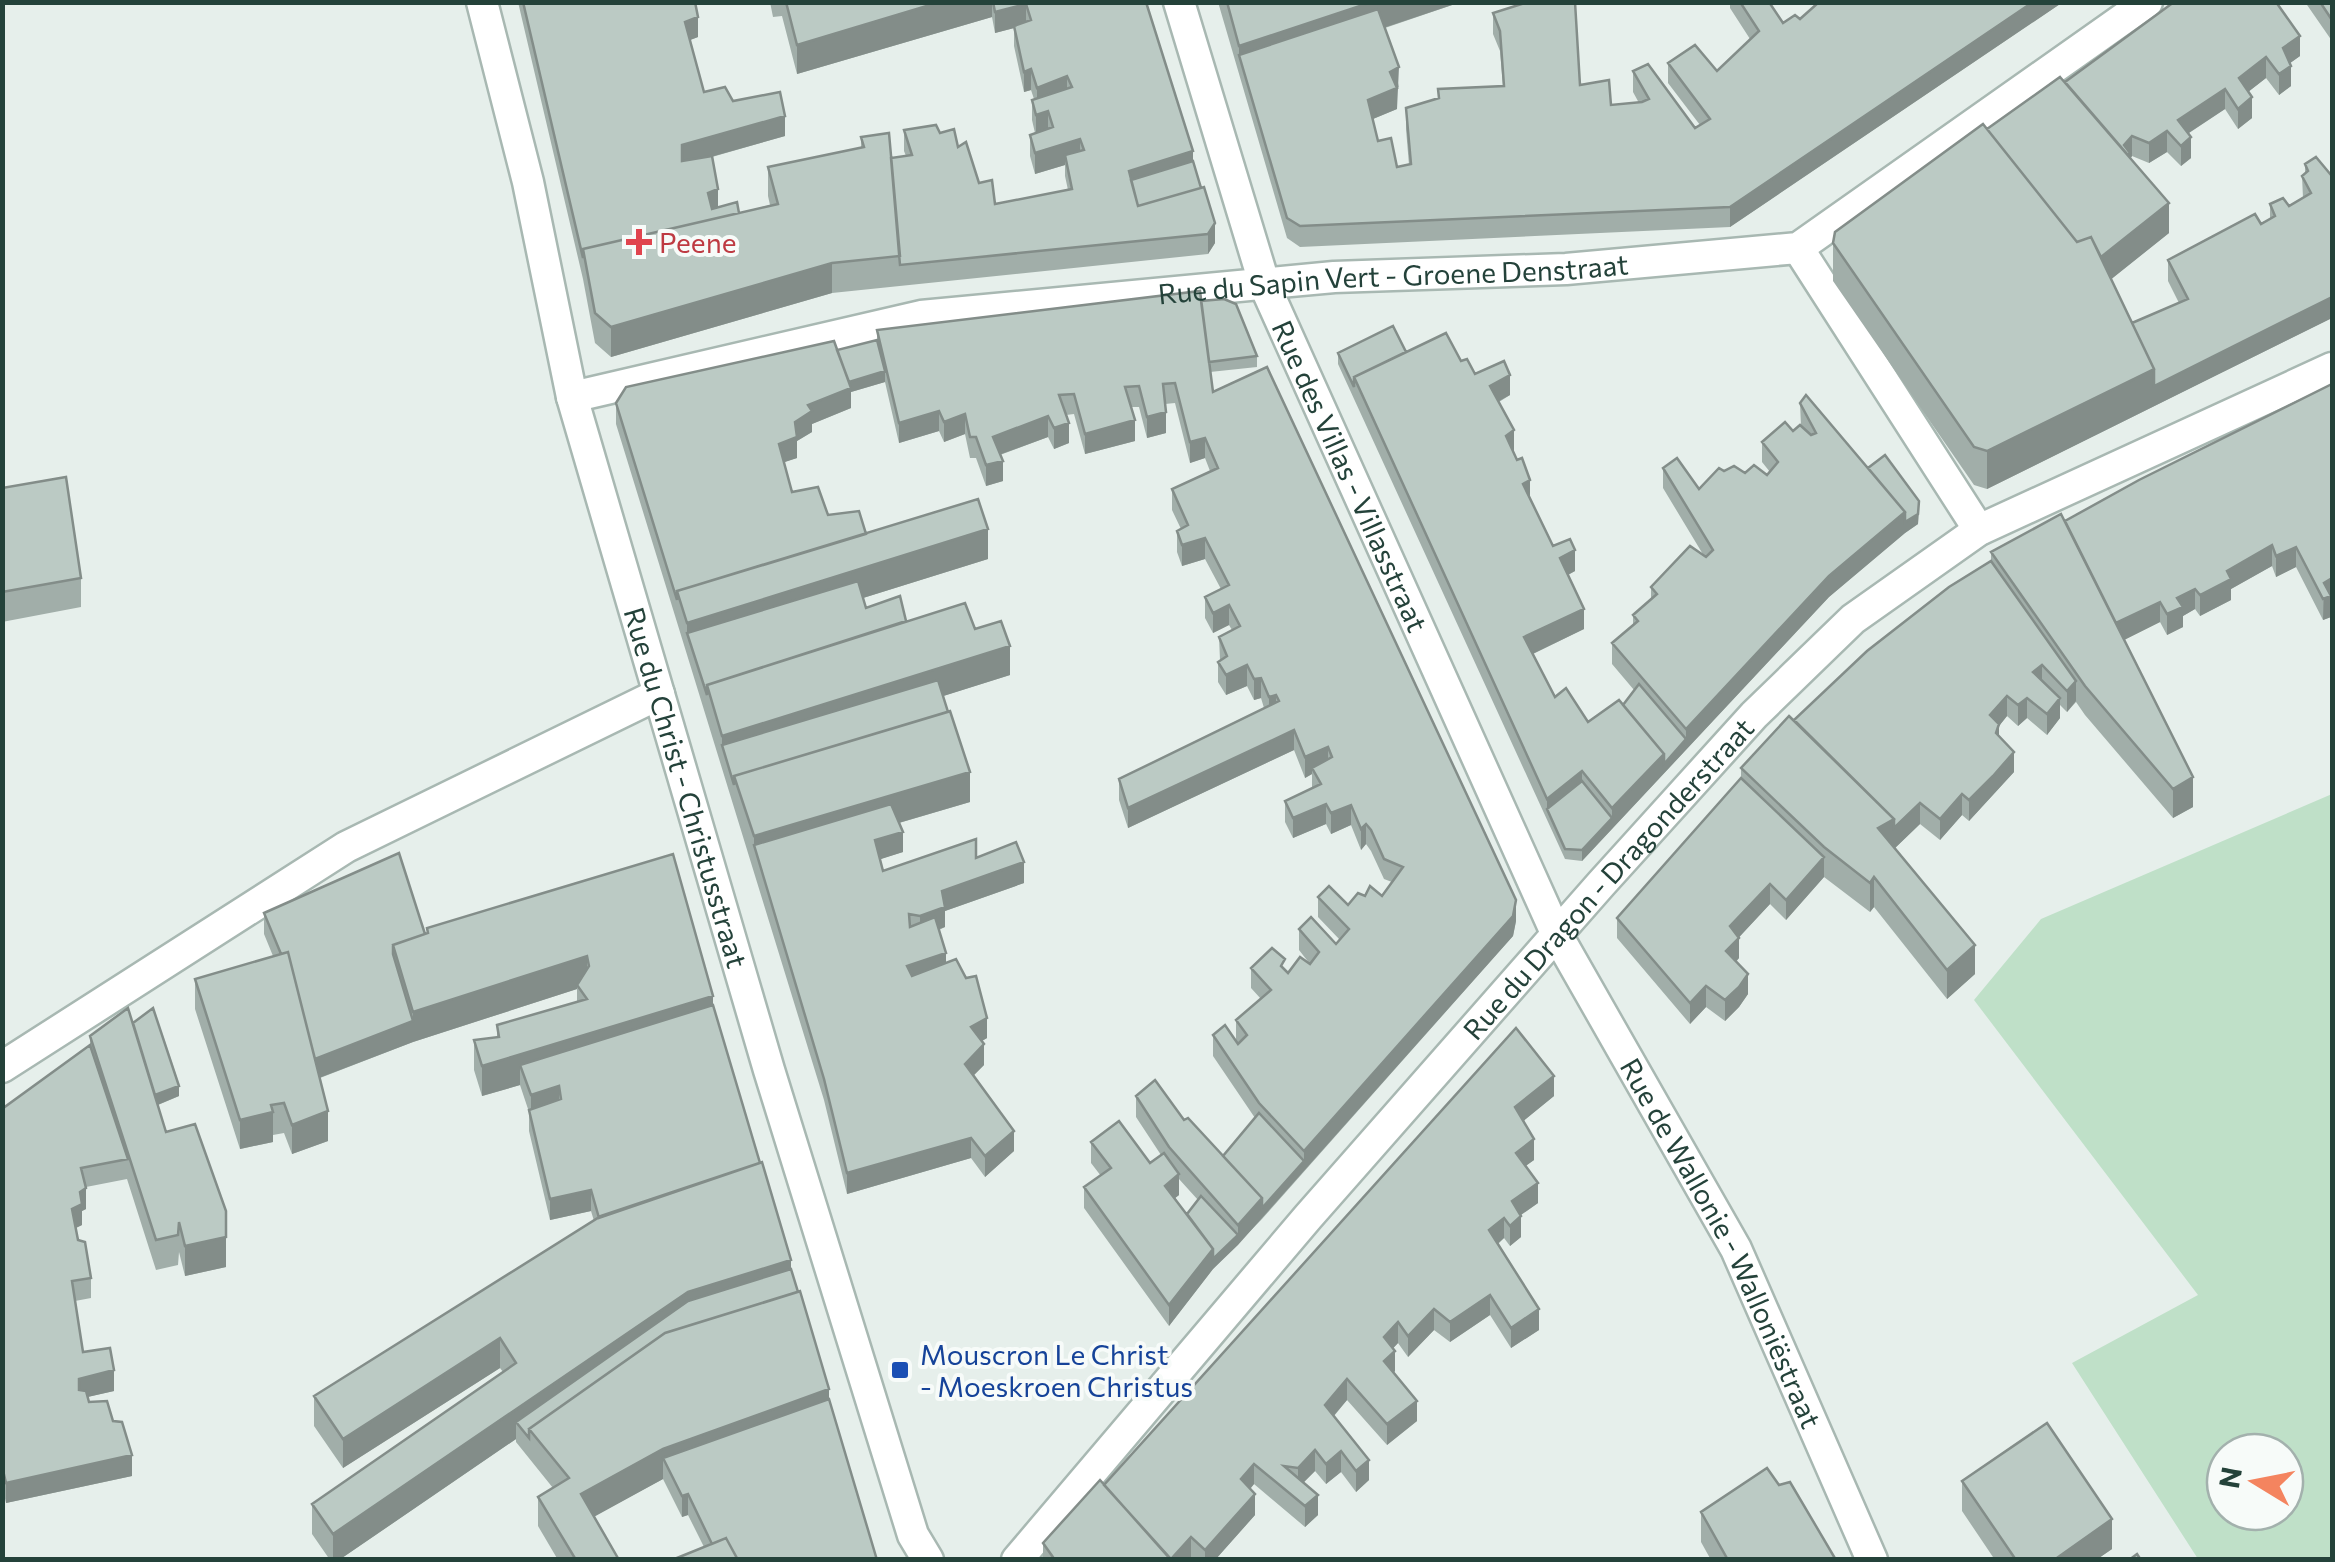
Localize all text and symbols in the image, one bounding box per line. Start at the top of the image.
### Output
place label: Peene [659,225,736,259]
marker: Peene [628,231,650,253]
street label: Rue du Sapin Vert - Groene Denstraat [1156,246,1630,311]
street label: Rue des Villas - Villasstraat [1266,315,1435,637]
street label: Rue du Christ - Christusstraat [617,603,755,972]
street label: Rue du Dragon - Dragonderstraat [1455,711,1760,1046]
street label: Rue de Wallonie - Walloniëstraat [1614,1052,1829,1433]
place label: Mouscron Le Christ - Moeskroen Christus [920,1337,1193,1403]
marker: Mouscron Le Christ - Moeskroen Christus [889,1359,911,1381]
north arrow [2205,1432,2305,1532]
text: N [2211,1464,2248,1491]

